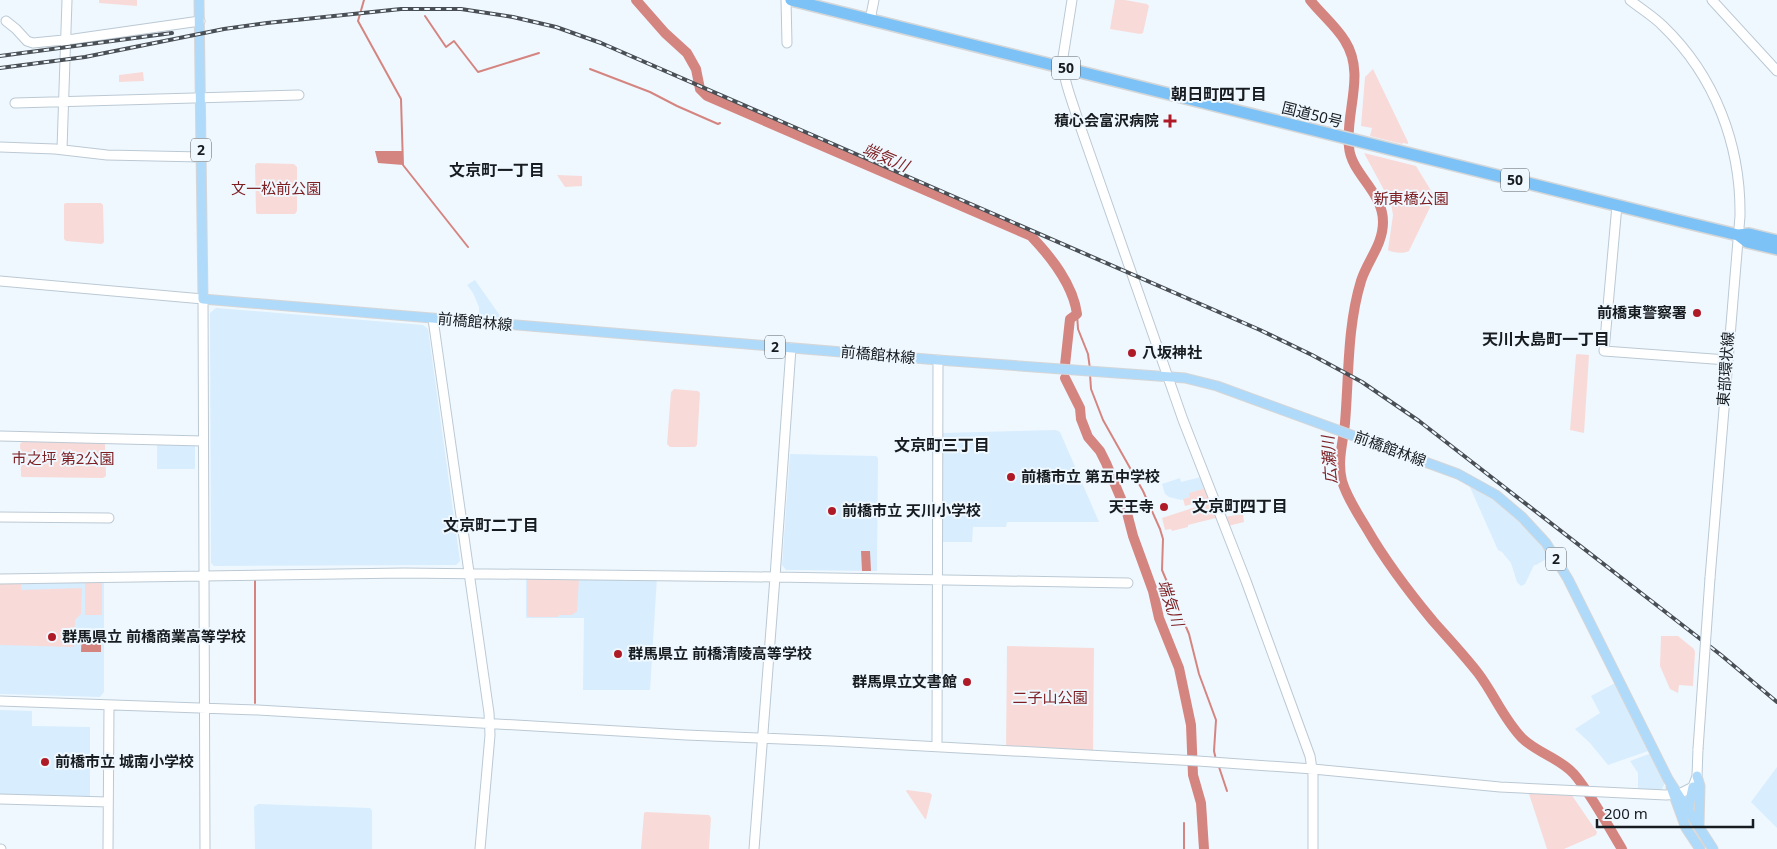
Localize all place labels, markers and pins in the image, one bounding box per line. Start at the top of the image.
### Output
place label: 積心会富沢病院 [1054,110,1159,130]
marker: 積心会富沢病院 [1163,114,1177,128]
place label: 前橋東警察署 [1597,302,1687,322]
marker: 前橋東警察署 [1691,307,1703,319]
place label: 八坂神社 [1142,342,1202,362]
marker: 八坂神社 [1126,347,1138,359]
place label: 前橋市立 第五中学校 [1021,466,1160,486]
marker: 前橋市立 第五中学校 [1005,471,1017,483]
place label: 天王寺 [1109,496,1154,516]
place label: 前橋市立 天川小学校 [842,500,981,520]
marker: 天王寺 [1158,501,1170,513]
marker: 前橋市立 天川小学校 [826,505,838,517]
place label: 群馬県立 前橋商業高等学校 [62,626,246,646]
marker: 群馬県立 前橋商業高等学校 [46,631,58,643]
place label: 群馬県立 前橋清陵高等学校 [628,643,812,663]
marker: 群馬県立 前橋清陵高等学校 [612,648,624,660]
place label: 群馬県立文書館 [852,671,957,691]
marker: 群馬県立文書館 [961,676,973,688]
place label: 前橋市立 城南小学校 [55,751,194,771]
marker: 前橋市立 城南小学校 [39,756,51,768]

